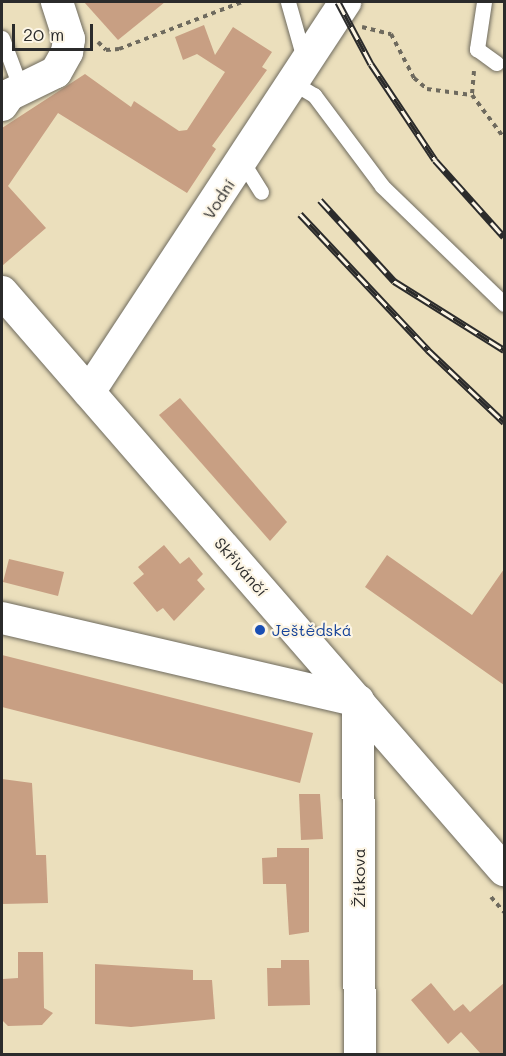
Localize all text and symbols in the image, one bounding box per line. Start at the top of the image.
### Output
scale bar [15,12,96,50]
text: 20 m [23,22,64,46]
street label: Vodní [199,175,239,223]
street label: Skřivánčí [210,534,272,600]
place label: Ještědská [272,620,352,640]
marker: Ještědská [253,623,267,637]
street label: Žítkova [349,848,369,908]

